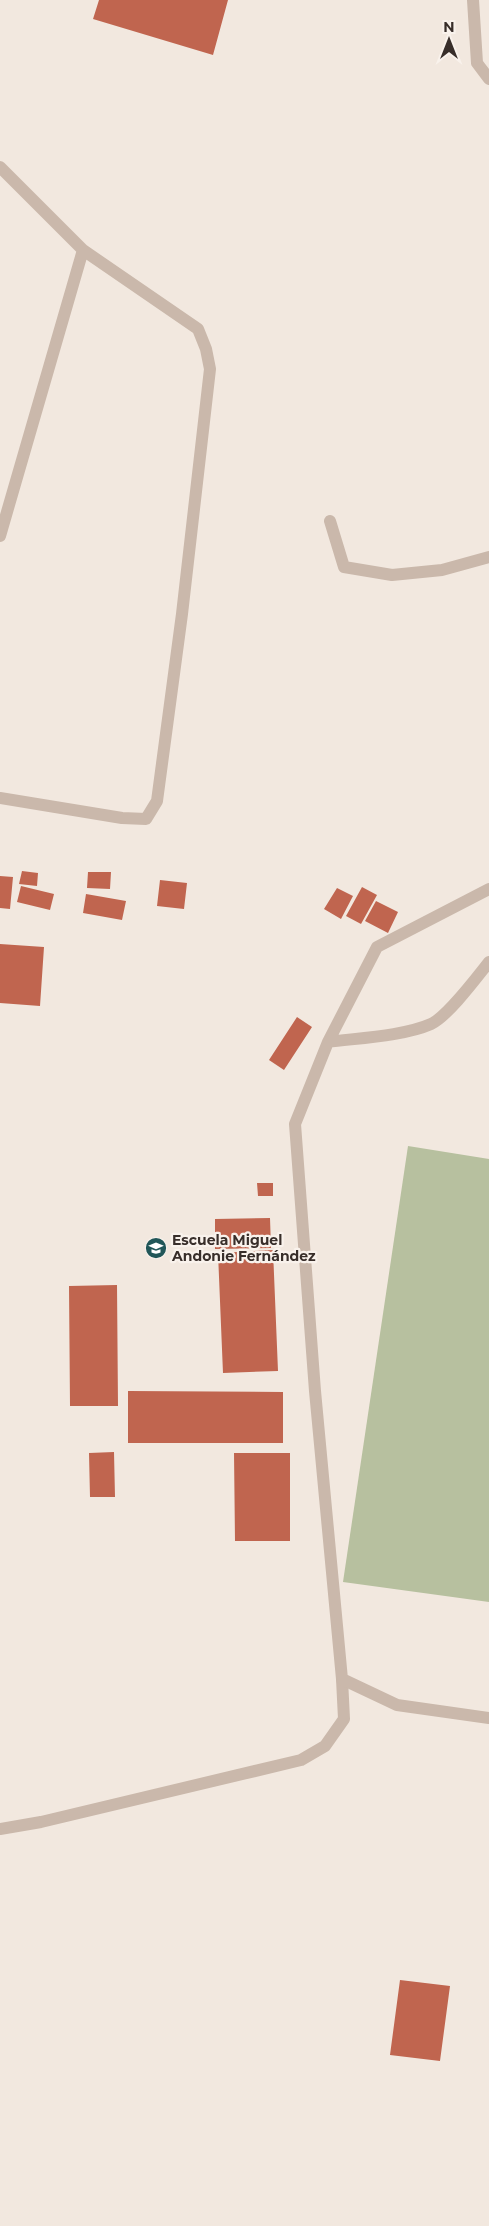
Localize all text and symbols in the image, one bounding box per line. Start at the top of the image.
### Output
north arrow [424,15,474,65]
text: N [443,18,455,36]
place label: Escuela Miguel Andonie Fernández [171,1231,316,1265]
school or university icon: Escuela Miguel Andonie Fernández [144,1236,168,1260]

